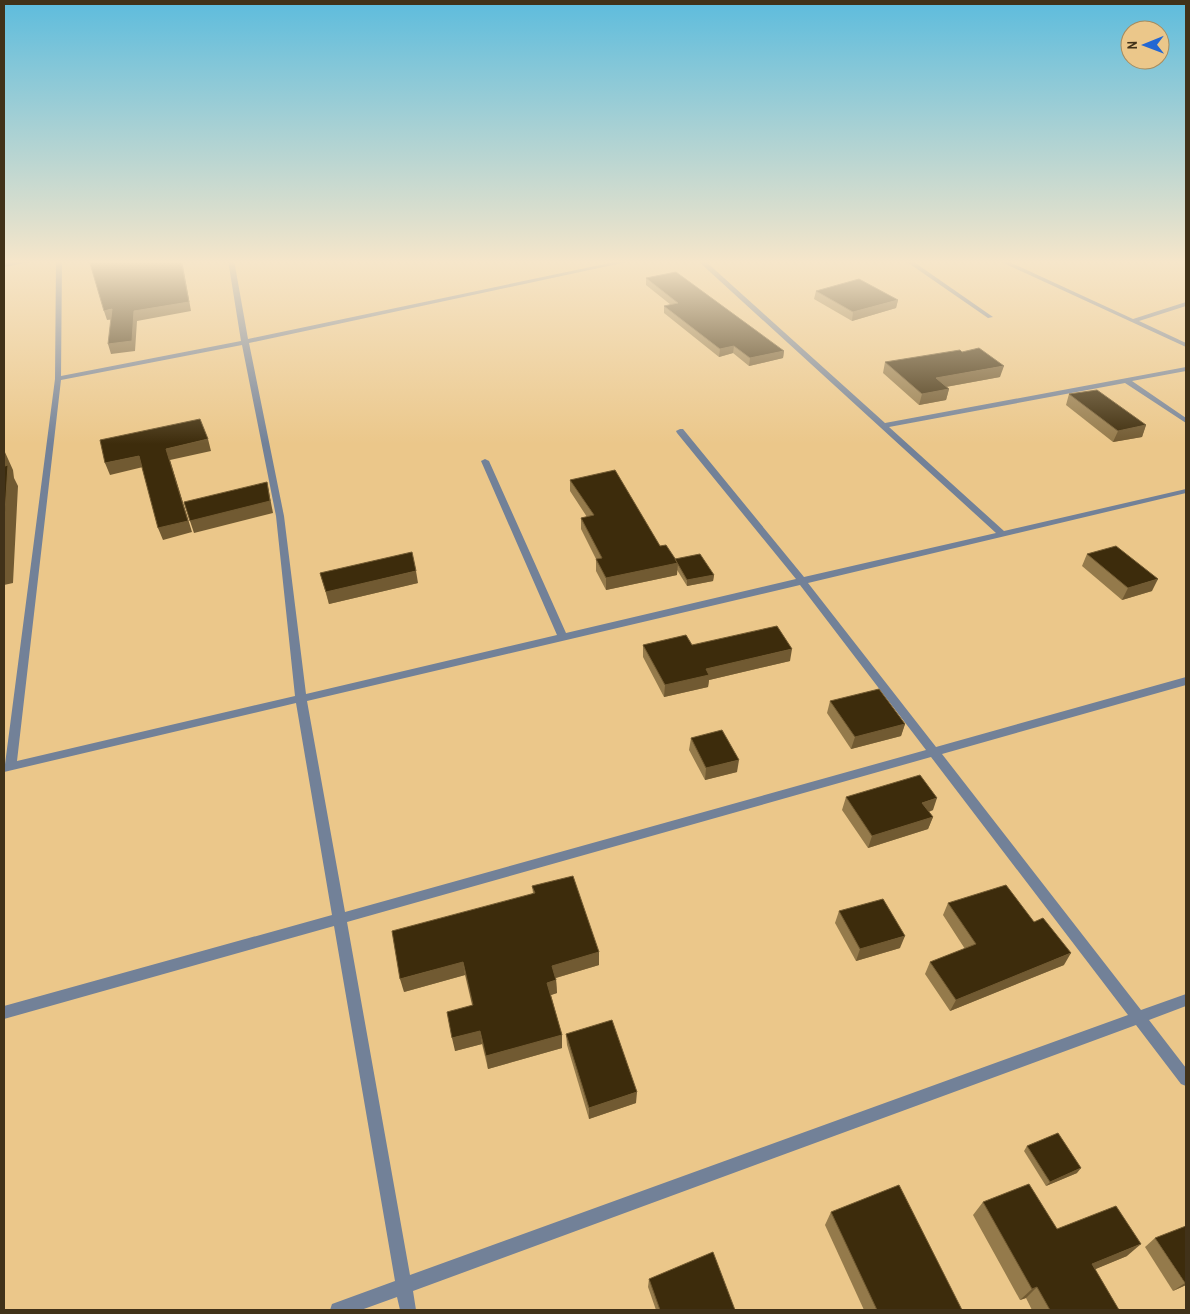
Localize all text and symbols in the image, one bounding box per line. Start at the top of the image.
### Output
north arrow [1120,20,1170,70]
text: N [1123,41,1141,50]

